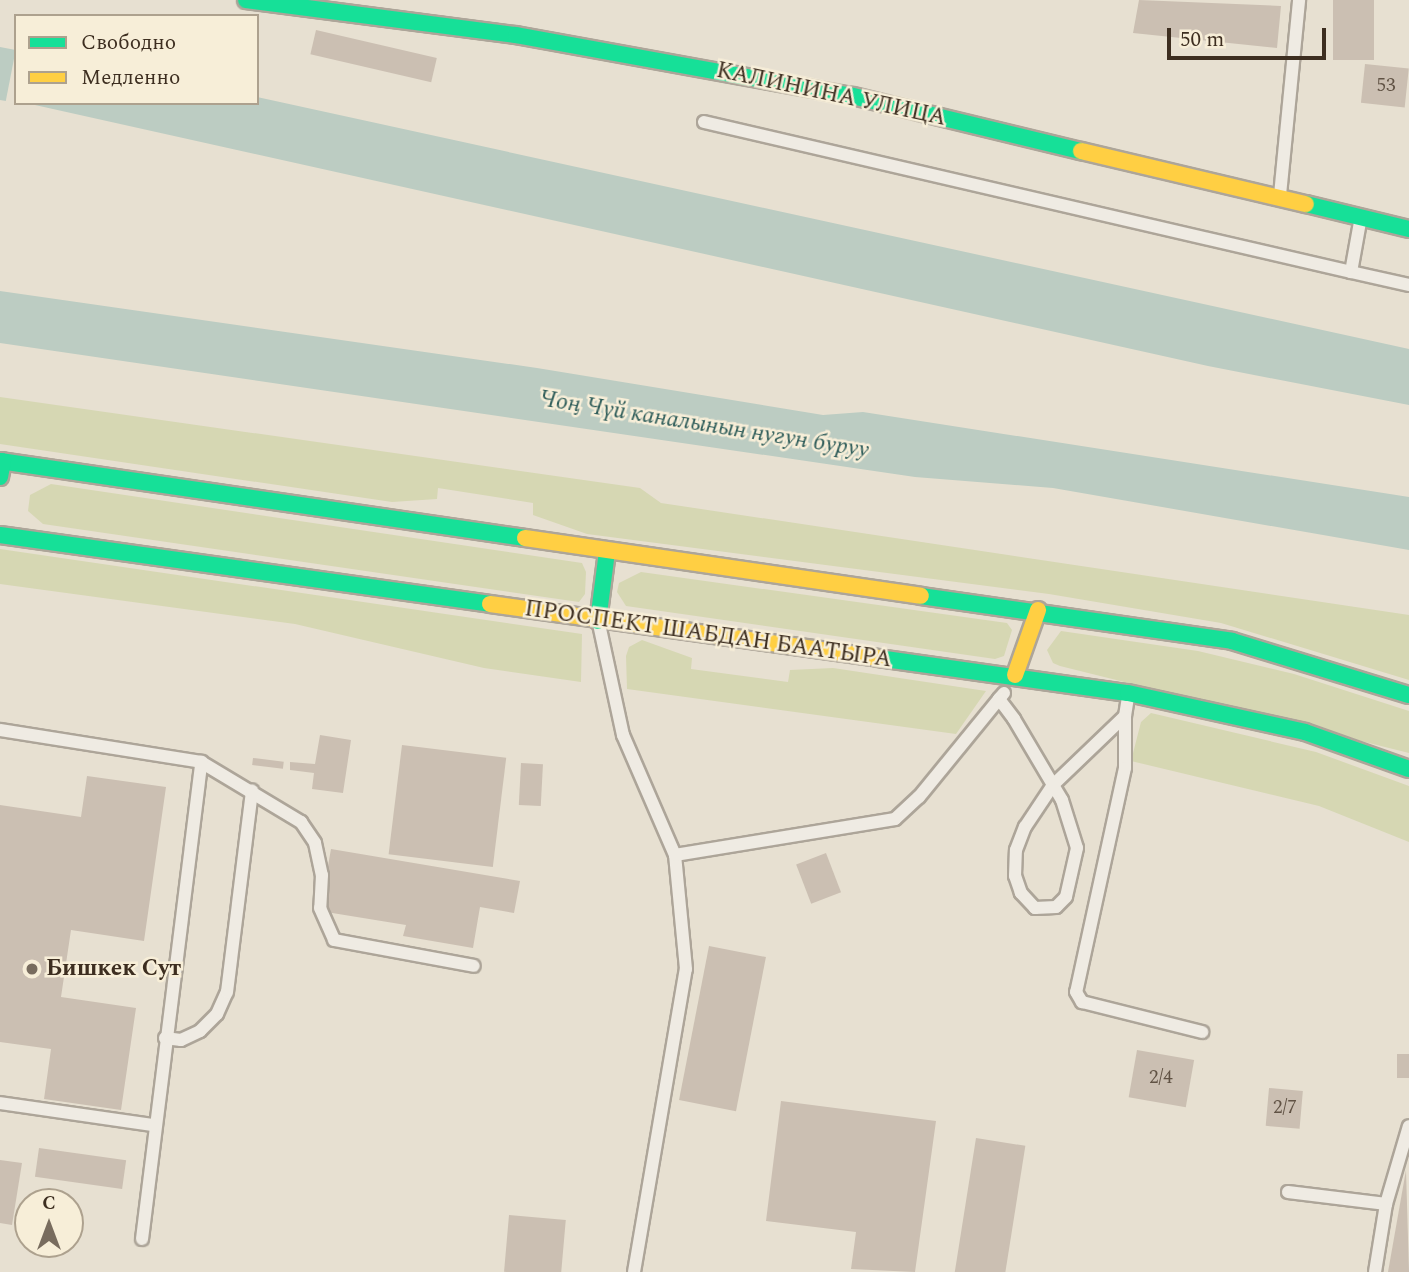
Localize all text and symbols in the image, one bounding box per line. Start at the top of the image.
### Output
legend [14,14,259,105]
scale bar [1171,14,1330,58]
text: 50 m [1180,24,1224,56]
text: Свободно [81,27,176,59]
street label: КАЛИНИНА УЛИЦА [714,57,948,133]
text: Медленно [81,62,180,94]
house number: 53 [1377,75,1395,97]
water label: Чоң Чүй каналынын нугун буруу [537,385,871,465]
street label: ПРОСПЕКТ ШАБДАН БААТЫРА [523,596,893,674]
place label: Бишкек Сут [46,955,181,983]
marker: Бишкек Сут [24,961,40,977]
house number: 2/4 [1149,1067,1173,1089]
house number: 2/7 [1273,1097,1297,1119]
north arrow [14,1188,84,1258]
text: С [42,1189,56,1218]

